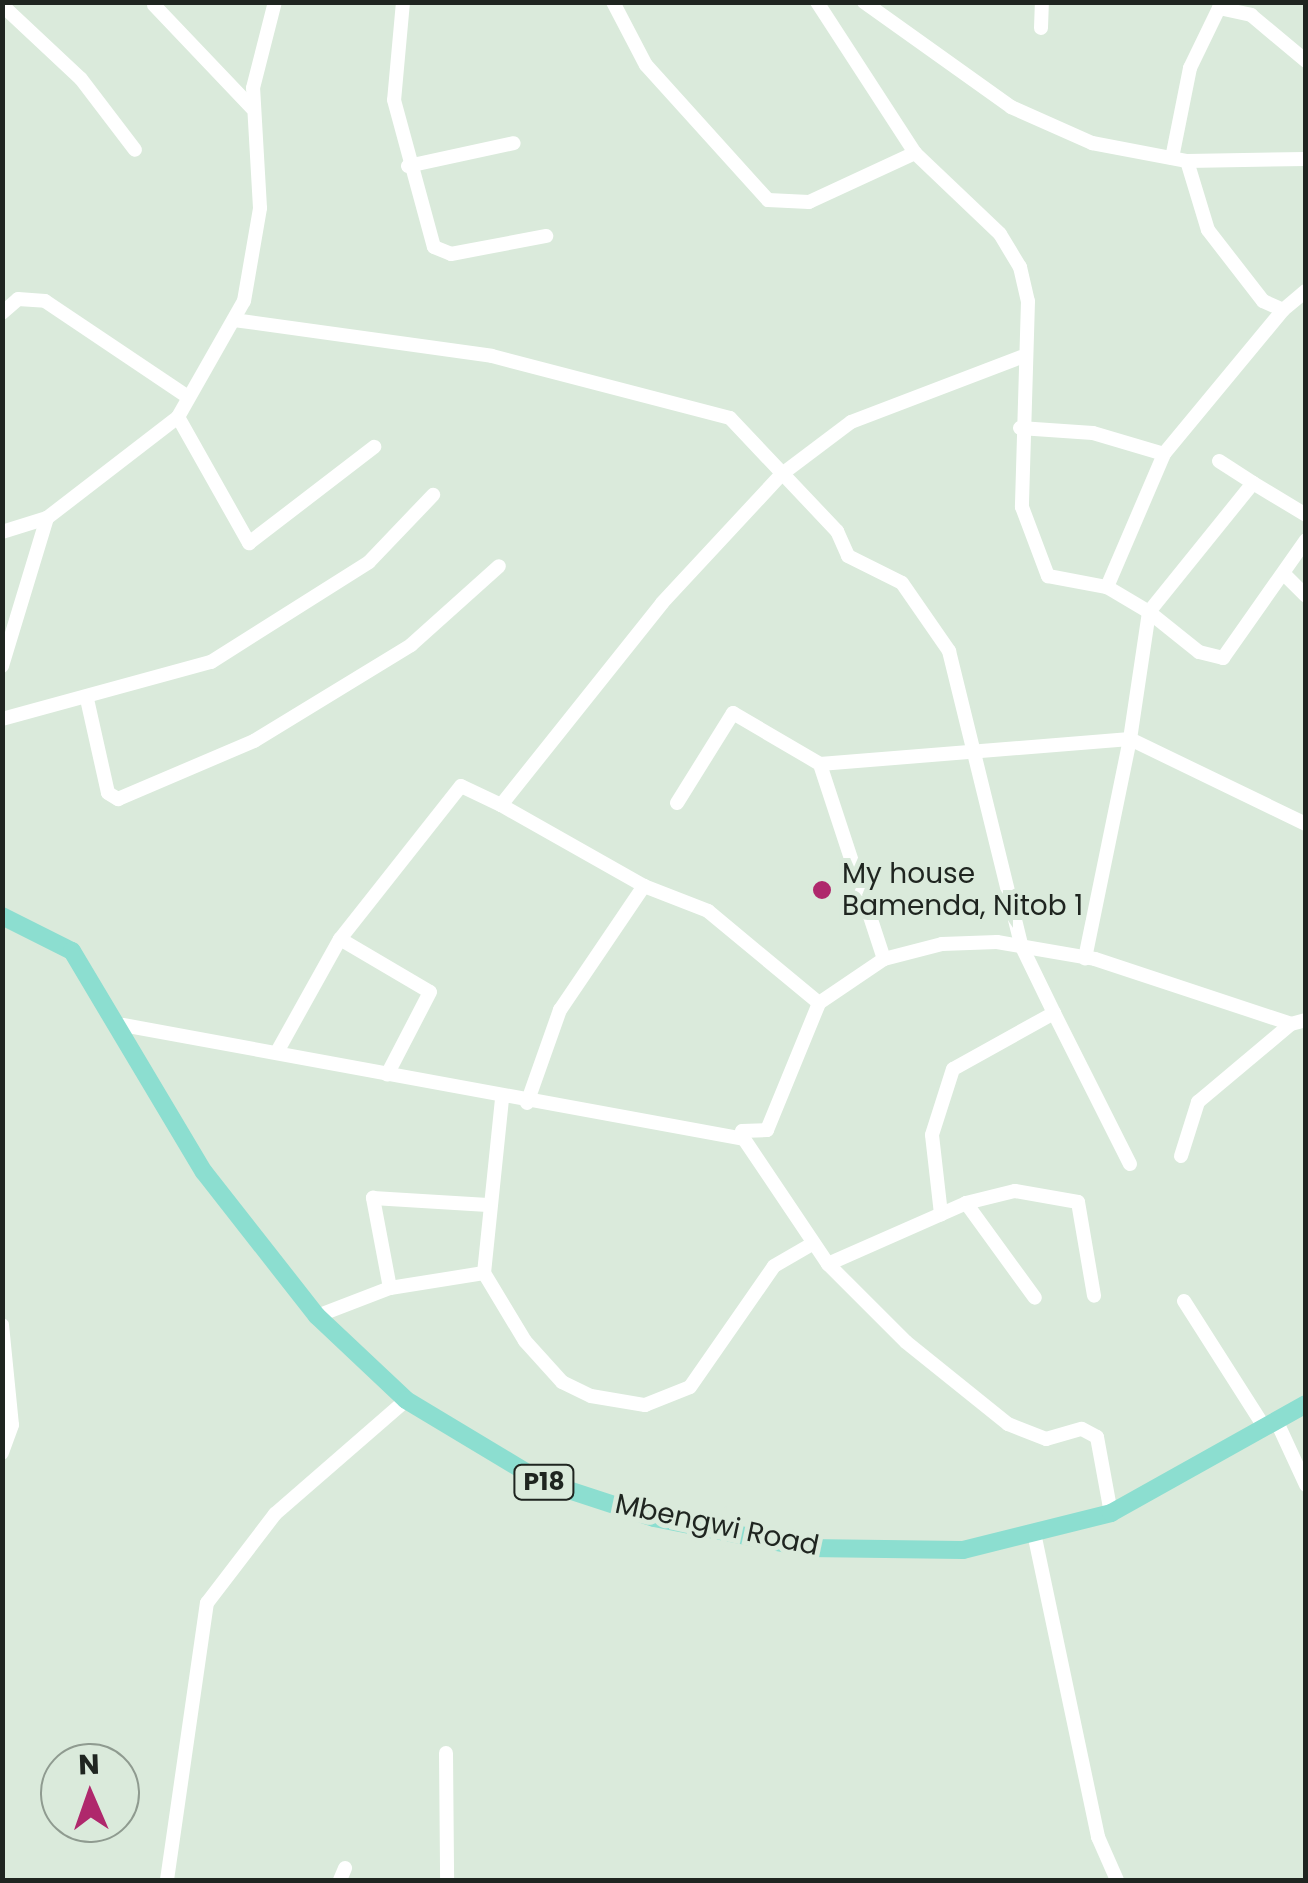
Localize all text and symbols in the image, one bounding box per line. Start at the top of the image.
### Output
place label: My house Bamenda, Nitob 1 [842,857,1083,923]
marker: My house Bamenda, Nitob 1 [811,879,833,901]
road number: P18 [512,1462,576,1502]
street label: Mbengwi Road [612,1487,822,1563]
north arrow [40,1743,140,1843]
text: N [78,1745,100,1784]

